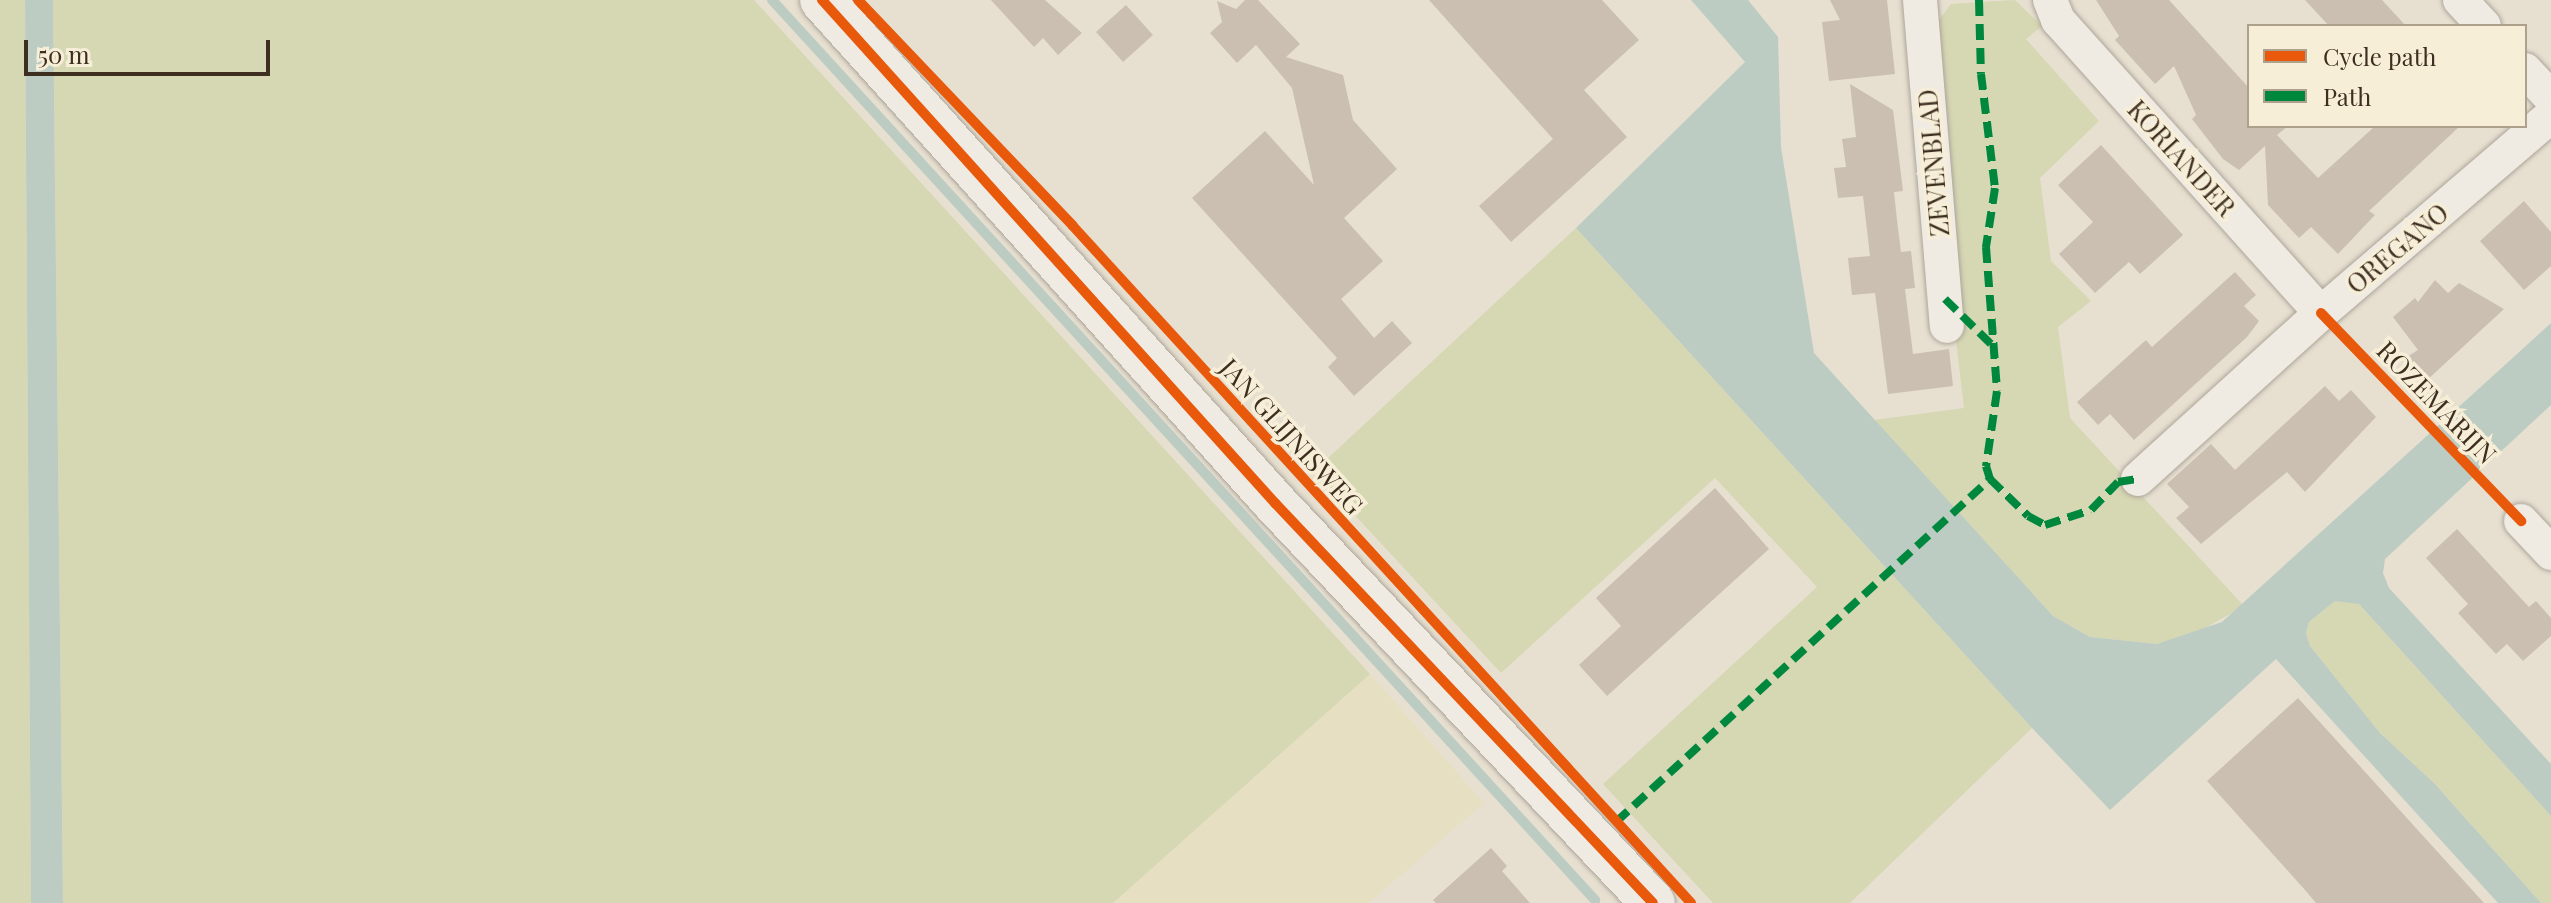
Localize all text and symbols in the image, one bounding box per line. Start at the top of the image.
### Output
scale bar [28,24,274,74]
legend [2247,24,2527,128]
text: 50 m [38,38,90,70]
text: Cycle path [2323,40,2436,72]
text: Path [2323,80,2371,112]
street label: ZEVENBLAD [1911,88,1955,238]
street label: KORIANDER [2122,93,2242,223]
street label: OREGANO [2340,196,2454,300]
street label: ROZEMARIJN [2371,334,2503,470]
street label: JAN GLIJNISWEG [1214,352,1370,520]

